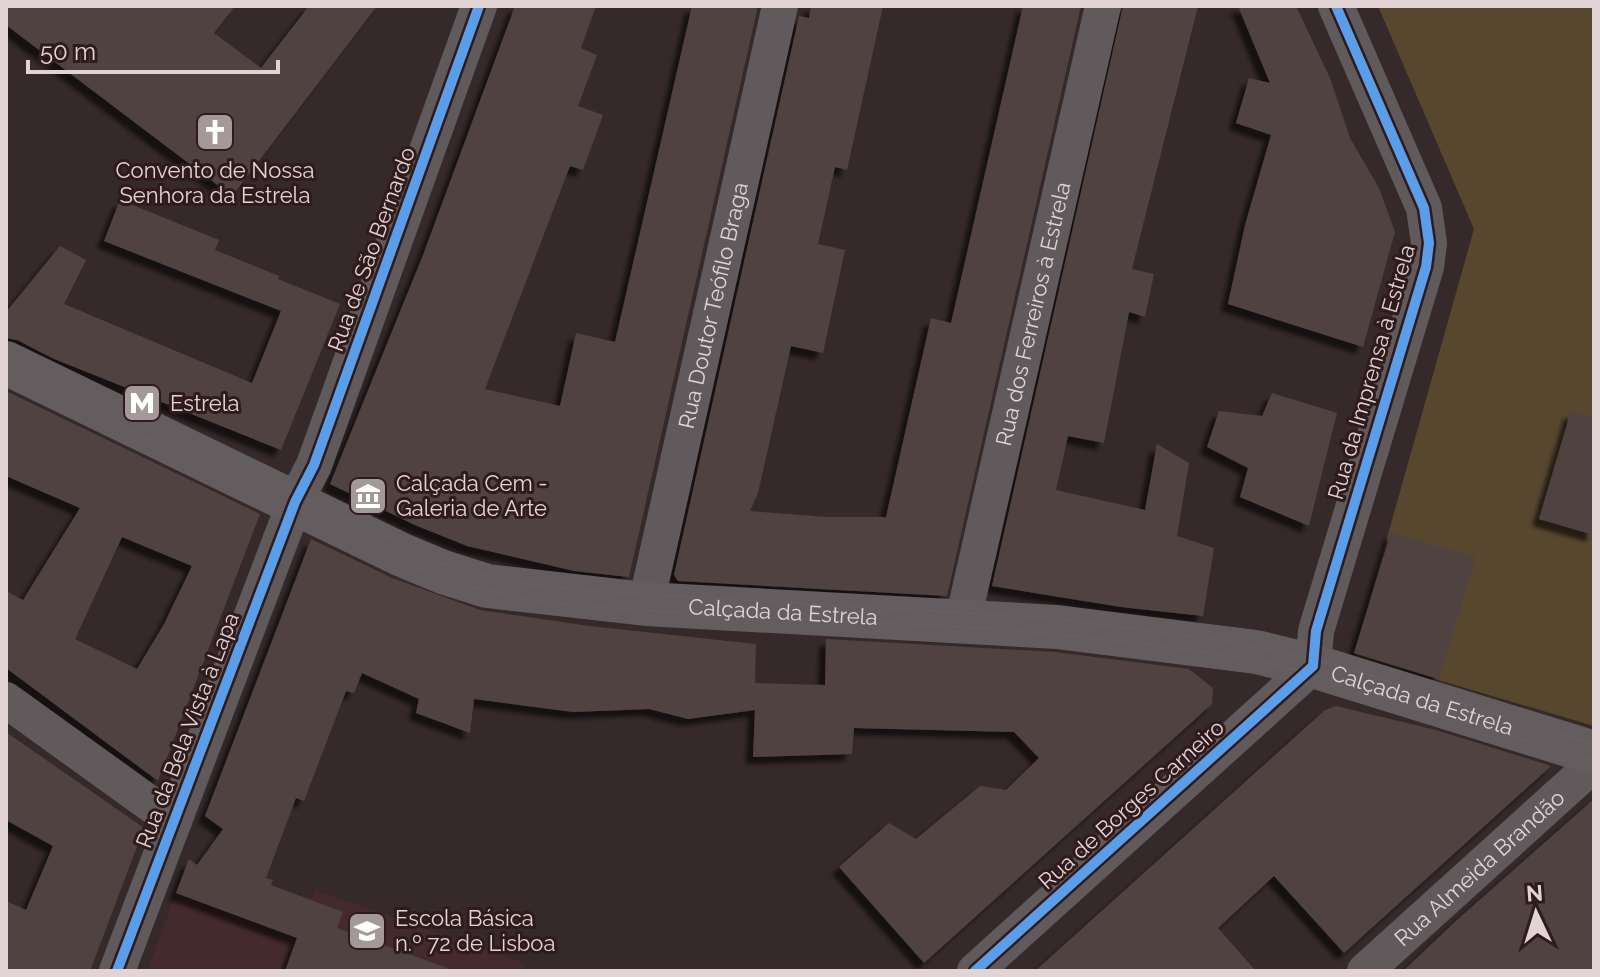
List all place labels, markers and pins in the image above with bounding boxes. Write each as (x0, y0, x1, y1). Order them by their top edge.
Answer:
church icon: Convento de Nossa Senhora da Estrela (194, 111, 236, 153)
place label: Convento de Nossa Senhora da Estrela (116, 157, 314, 208)
metro station icon: Estrela (121, 382, 163, 424)
place label: Estrela (170, 390, 240, 416)
place label: Calçada Cem - Galeria de Arte (396, 470, 548, 521)
museum icon: Calçada Cem - Galeria de Arte (347, 475, 389, 517)
place label: Escola Básica n.º 72 de Lisboa (395, 905, 555, 956)
school or university icon: Escola Básica n.º 72 de Lisboa (346, 910, 388, 952)

